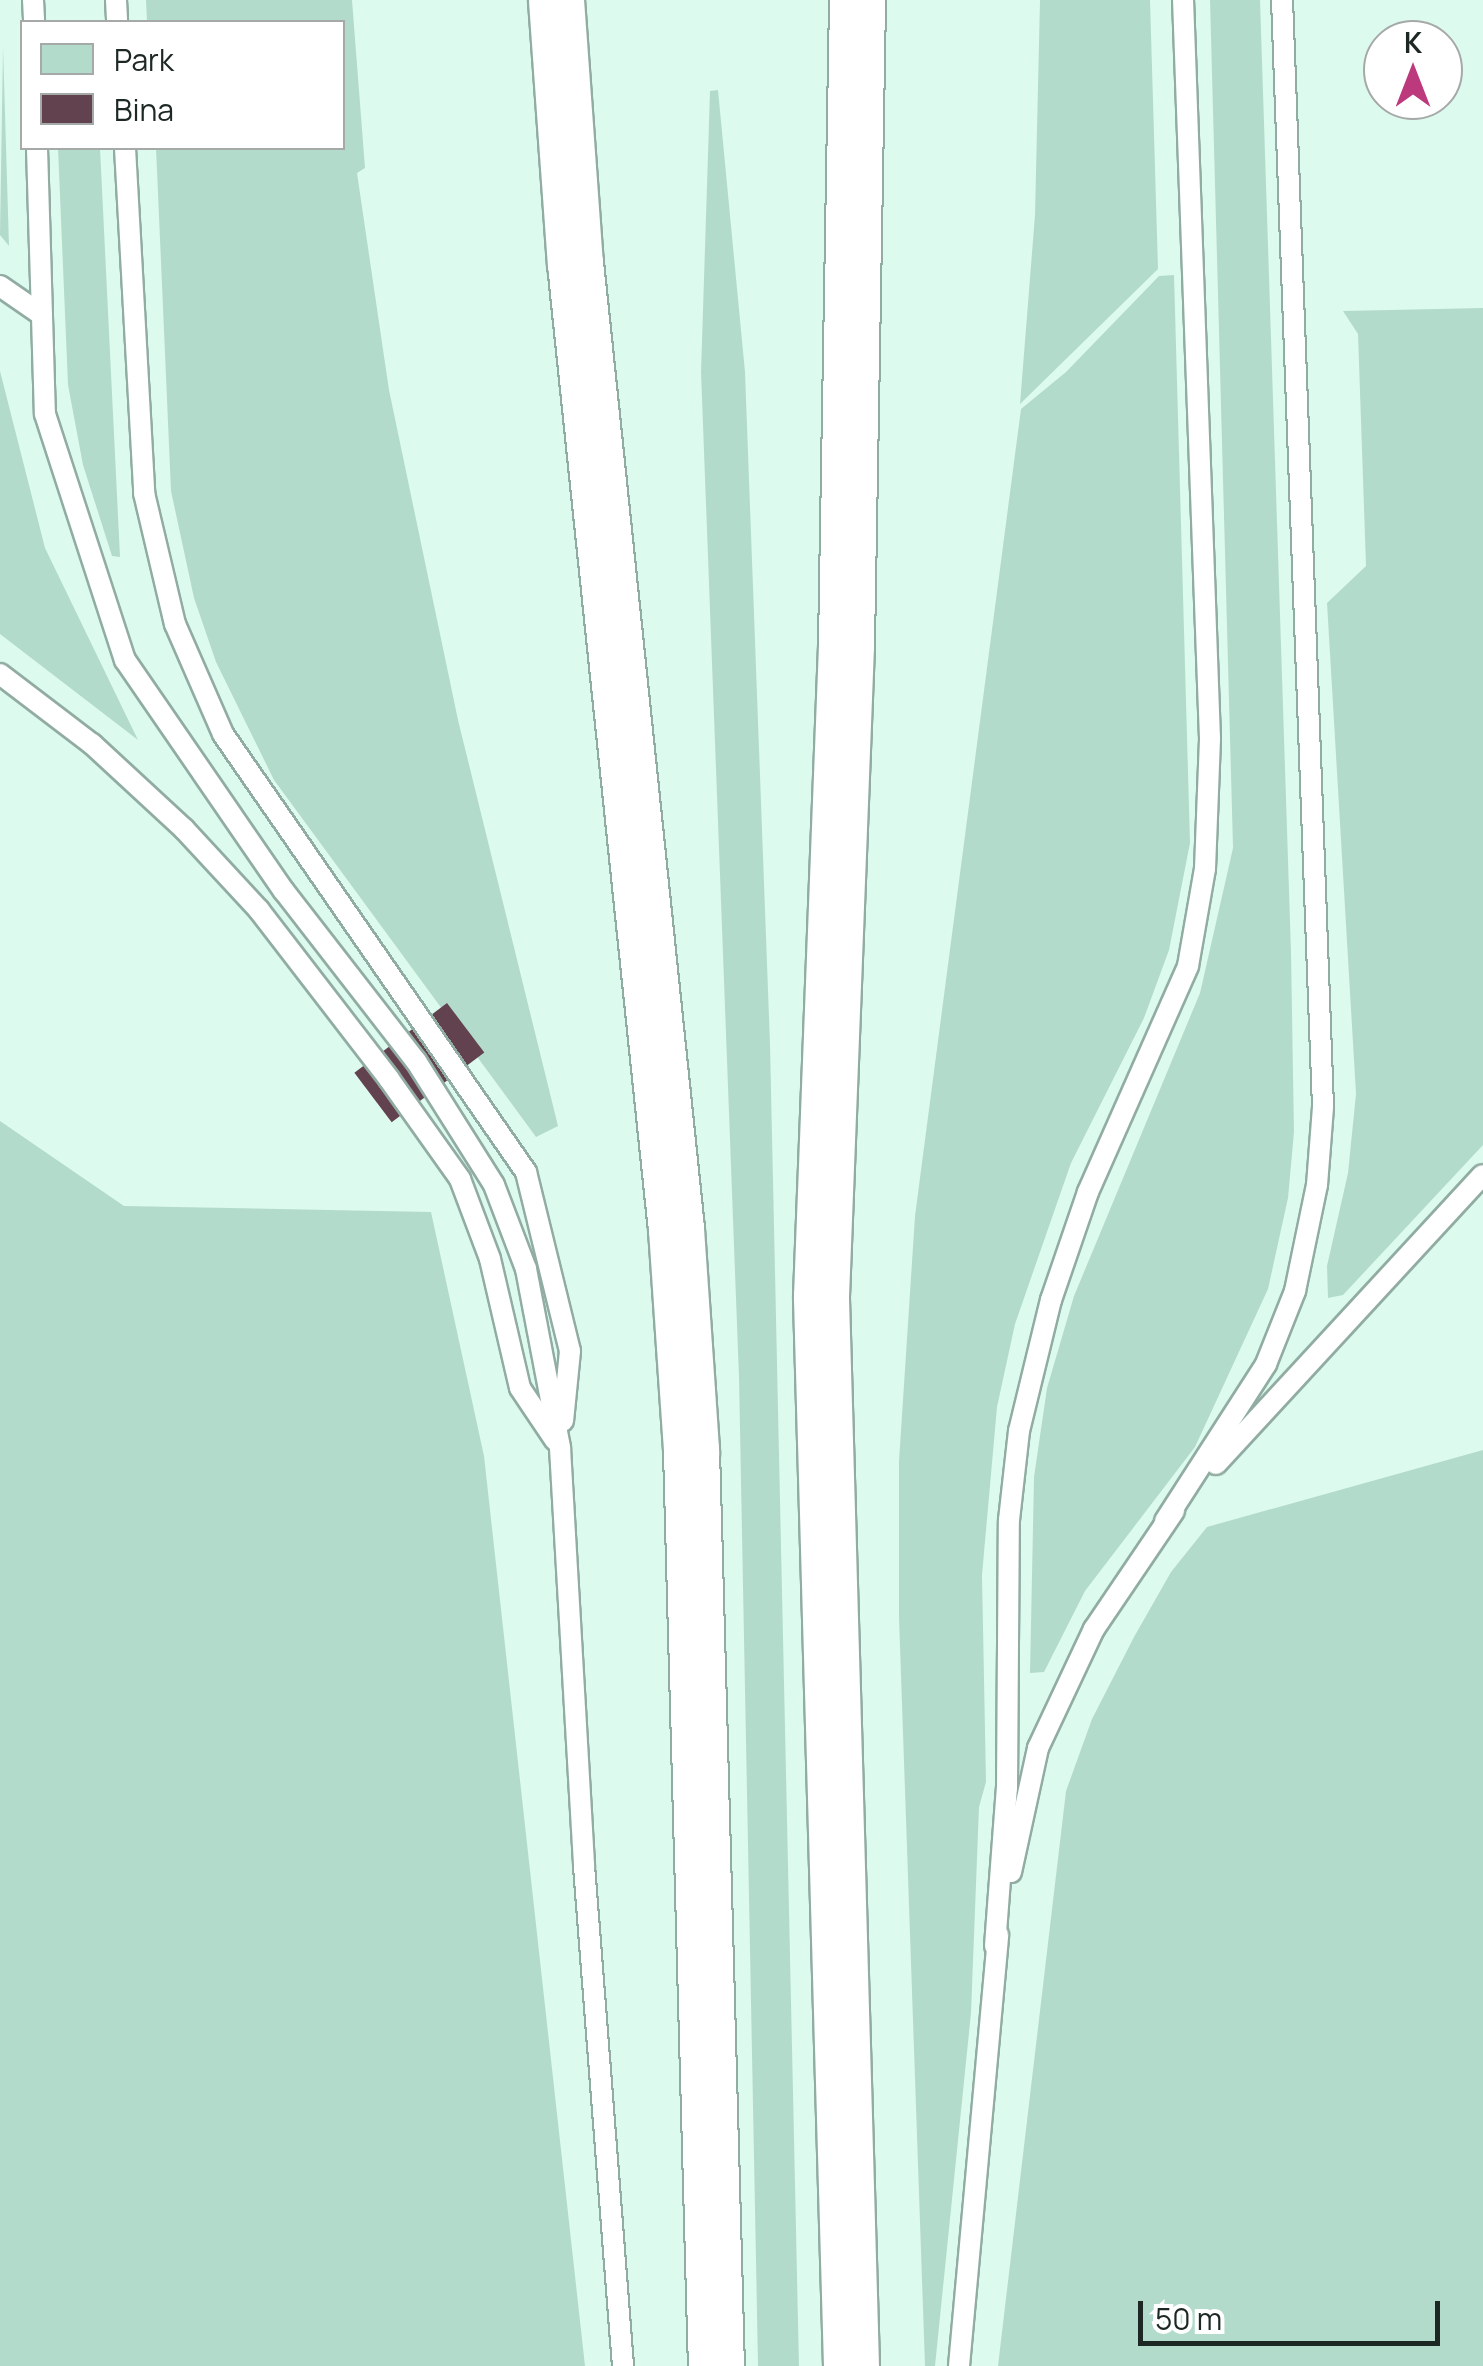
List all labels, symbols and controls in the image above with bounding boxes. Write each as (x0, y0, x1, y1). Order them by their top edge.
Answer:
legend (20, 20, 345, 150)
north arrow (1363, 20, 1463, 120)
text: K (1404, 23, 1422, 61)
text: Park (114, 39, 174, 80)
text: Bina (114, 89, 174, 130)
scale bar (1143, 2281, 1446, 2343)
text: 50 m (1155, 2298, 1222, 2339)

